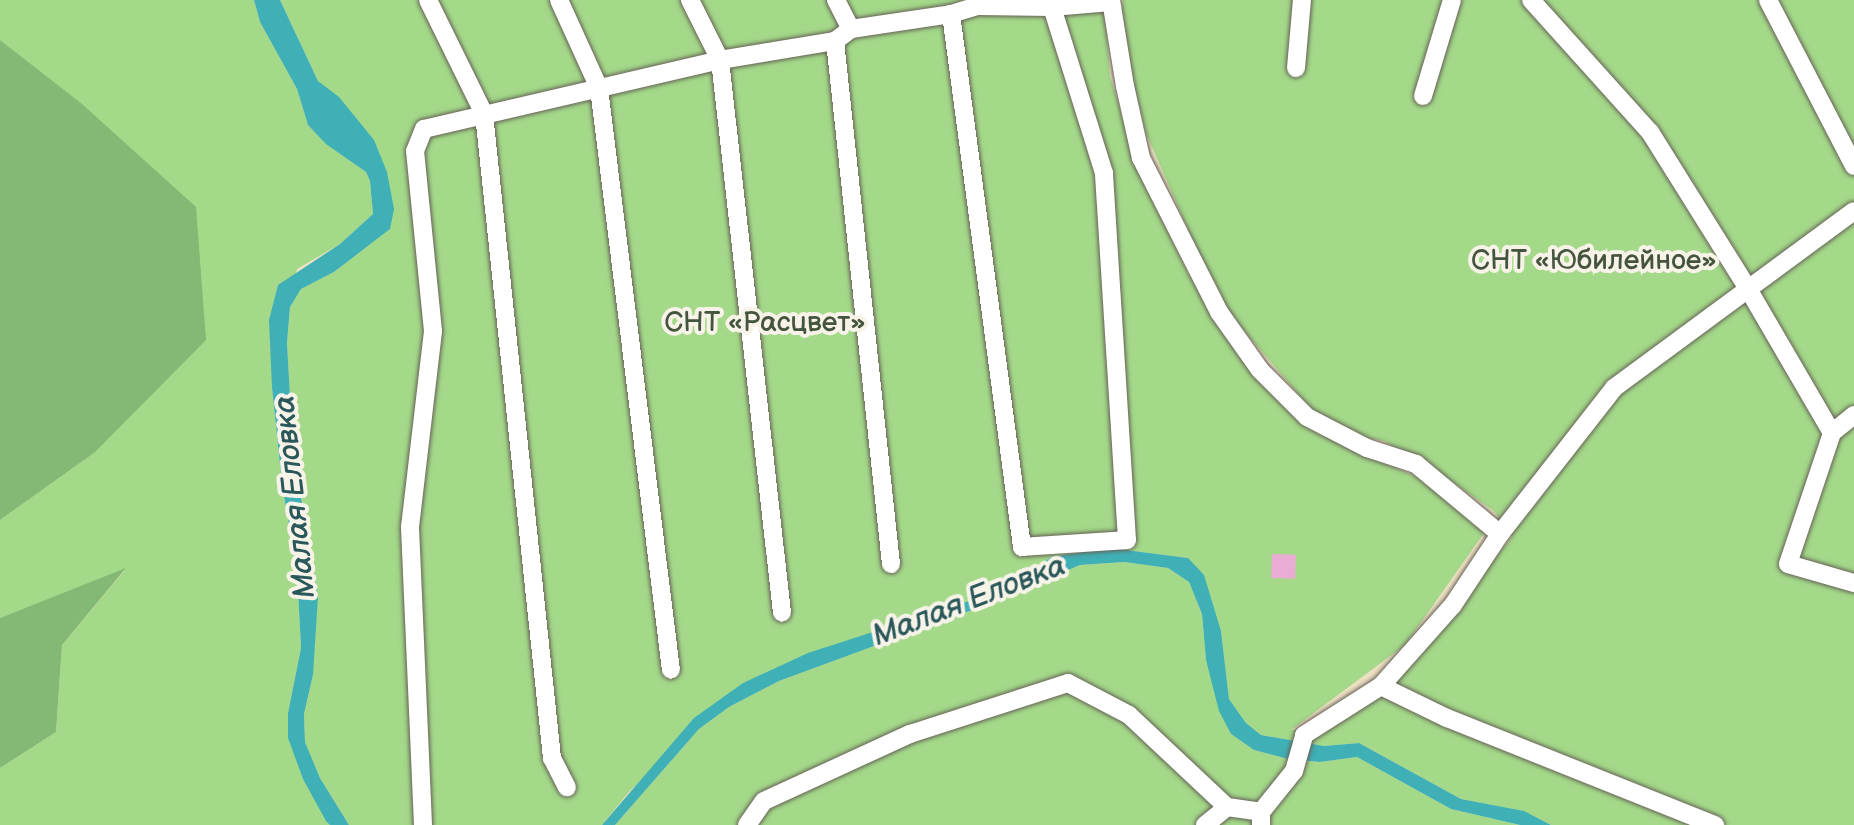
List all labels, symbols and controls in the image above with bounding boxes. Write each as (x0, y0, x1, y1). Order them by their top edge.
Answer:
park label: СНТ «Юбилейное» (1471, 244, 1717, 278)
park label: СНТ «Расцвет» (664, 306, 866, 340)
water label: Малая Еловка (266, 394, 324, 600)
water label: Малая Еловка (867, 548, 1071, 654)

